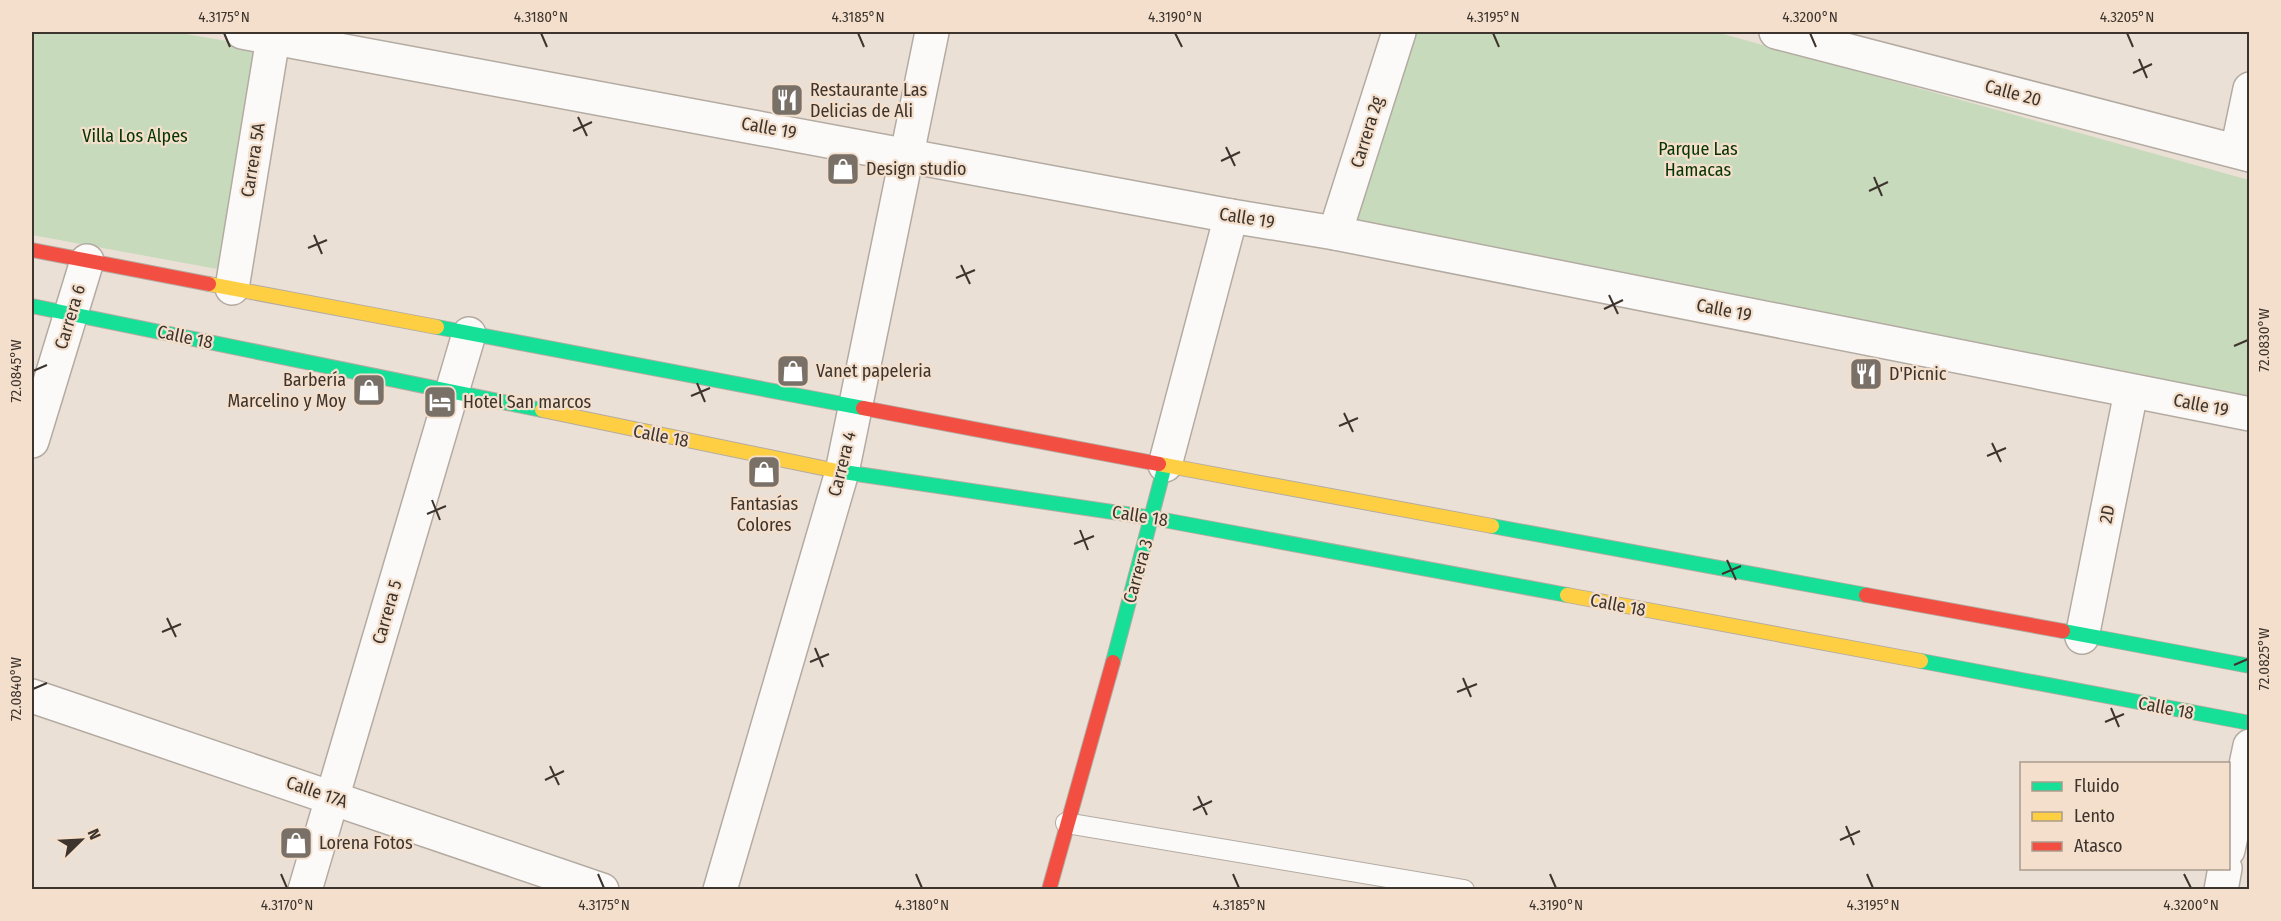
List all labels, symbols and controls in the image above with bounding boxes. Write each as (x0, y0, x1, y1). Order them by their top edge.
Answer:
text: 4.3175°N (198, 8, 250, 26)
text: 4.3180°N (514, 8, 568, 26)
text: 4.3185°N (831, 8, 885, 26)
text: 4.3190°N (1148, 8, 1202, 26)
text: 4.3195°N (1467, 8, 1520, 26)
text: 4.3200°N (1782, 8, 1838, 26)
text: 4.3205°N (2100, 8, 2154, 26)
street label: Calle 20 (1982, 75, 2044, 111)
place label: Restaurante Las Delicias de Ali (810, 79, 927, 122)
restaurant icon: Restaurante Las Delicias de Ali (769, 82, 805, 118)
street label: Carrera 2g (1346, 93, 1388, 170)
street label: Calle 19 (740, 112, 798, 144)
street label: Carrera 5A (236, 121, 270, 199)
park label: Villa Los Alpes (82, 125, 188, 147)
park label: Parque Las Hamacas (1658, 138, 1738, 181)
shop icon: Design studio (825, 151, 861, 187)
place label: Design studio (866, 158, 966, 180)
street label: Calle 19 (1218, 203, 1276, 233)
street label: Carrera 6 (50, 282, 90, 352)
street label: Calle 19 (1694, 294, 1754, 326)
text: 72.0830°W (2255, 308, 2273, 372)
street label: Calle 18 (155, 320, 215, 354)
text: 72.0845°W (7, 340, 25, 402)
shop icon: Vanet papeleria (775, 353, 811, 389)
restaurant icon: D'Picnic (1848, 356, 1884, 392)
place label: Vanet papeleria (816, 360, 932, 382)
place label: D'Picnic (1889, 363, 1947, 385)
place label: Barbería Marcelino y Moy (227, 369, 346, 412)
shop icon: Barbería Marcelino y Moy (351, 372, 387, 408)
hotel icon: Hotel San marcos (422, 384, 458, 420)
street label: Calle 19 (2171, 389, 2231, 421)
place label: Hotel San marcos (463, 391, 592, 413)
street label: Calle 18 (631, 420, 691, 452)
street label: Carrera 4 (823, 429, 861, 499)
shop icon: Fantasías Colores (746, 454, 782, 490)
place label: Fantasías Colores (730, 493, 798, 536)
street label: Calle 18 (1111, 501, 1169, 531)
street label: 2D (2094, 503, 2120, 525)
street label: Carrera 3 (1118, 536, 1158, 606)
street label: Carrera 5 (367, 577, 407, 647)
street label: Calle 18 (1588, 589, 1648, 621)
text: 72.0825°W (2255, 628, 2273, 690)
text: 72.0840°W (7, 657, 25, 721)
street label: Calle 18 (2136, 692, 2196, 724)
legend (2020, 762, 2230, 870)
street label: Calle 17A (283, 771, 351, 813)
text: Fluido (2074, 775, 2120, 797)
text: Lento (2074, 805, 2115, 827)
north arrow (51, 810, 111, 870)
shop icon: Lorena Fotos (278, 825, 314, 861)
text: N (84, 826, 105, 842)
place label: Lorena Fotos (319, 832, 413, 854)
text: Atasco (2074, 835, 2122, 857)
text: 4.3170°N (261, 896, 313, 914)
text: 4.3175°N (578, 896, 630, 914)
text: 4.3180°N (895, 896, 949, 914)
text: 4.3185°N (1212, 896, 1266, 914)
text: 4.3190°N (1529, 896, 1583, 914)
text: 4.3195°N (1847, 896, 1900, 914)
text: 4.3200°N (2163, 896, 2219, 914)

